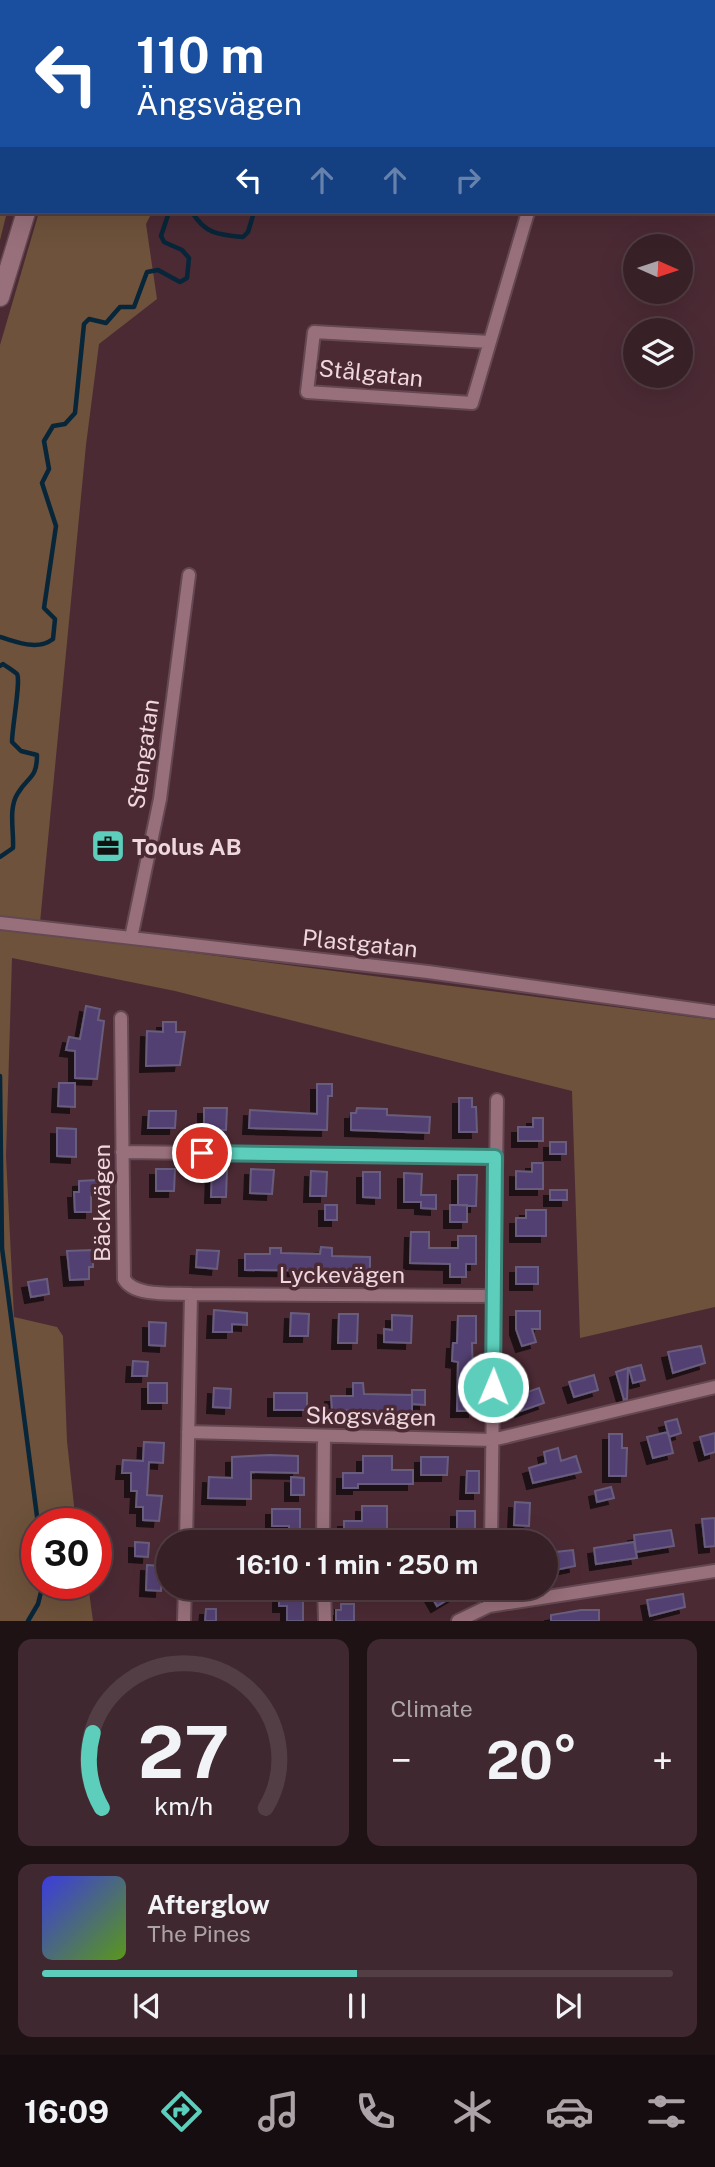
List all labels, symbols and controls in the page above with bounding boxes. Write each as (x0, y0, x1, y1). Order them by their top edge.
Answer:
text: 110 m (136, 26, 264, 84)
icon: left (21, 28, 112, 119)
text: Ängsvägen (136, 85, 302, 122)
icon: left (230, 161, 268, 199)
icon: ahead (303, 161, 341, 199)
icon: ahead (376, 161, 414, 199)
icon: right (449, 161, 487, 199)
north arrow (623, 234, 693, 304)
map controls (623, 234, 693, 388)
button: layers (623, 318, 693, 388)
street label: Stålgatan (317, 354, 425, 392)
street label: Stengatan (122, 697, 164, 811)
office icon: Toolus AB (89, 827, 127, 865)
place label: Toolus AB (132, 833, 242, 860)
street label: Plastgatan (301, 924, 419, 962)
pin (172, 1123, 232, 1183)
icon: arrive (183, 1134, 221, 1172)
street label: Bäckvägen (88, 1144, 115, 1262)
street label: Lyckevägen (279, 1261, 405, 1288)
position arrow (456, 1350, 530, 1424)
street label: Skogsvägen (306, 1401, 436, 1431)
speed limit sign: 30 (21, 1508, 112, 1599)
text: 16:10 · 1 min · 250 m (236, 1549, 478, 1580)
text: Climate (391, 1695, 473, 1722)
text: 27 (137, 1710, 229, 1795)
text: 20° (486, 1730, 577, 1791)
text: − (391, 1738, 412, 1783)
text: + (652, 1738, 673, 1783)
text: km/h (154, 1791, 213, 1821)
text: Afterglow (147, 1889, 270, 1920)
text: The Pines (147, 1920, 251, 1947)
icon: previous (128, 1987, 166, 2025)
icon: pause (338, 1987, 376, 2025)
icon: next (549, 1987, 587, 2025)
icon: directions (157, 2087, 206, 2136)
icon: music (254, 2087, 303, 2136)
icon: phone (351, 2087, 400, 2136)
icon: climate (448, 2087, 497, 2136)
icon: car (545, 2087, 594, 2136)
icon: filters (642, 2087, 691, 2136)
text: 16:09 (24, 2093, 109, 2130)

